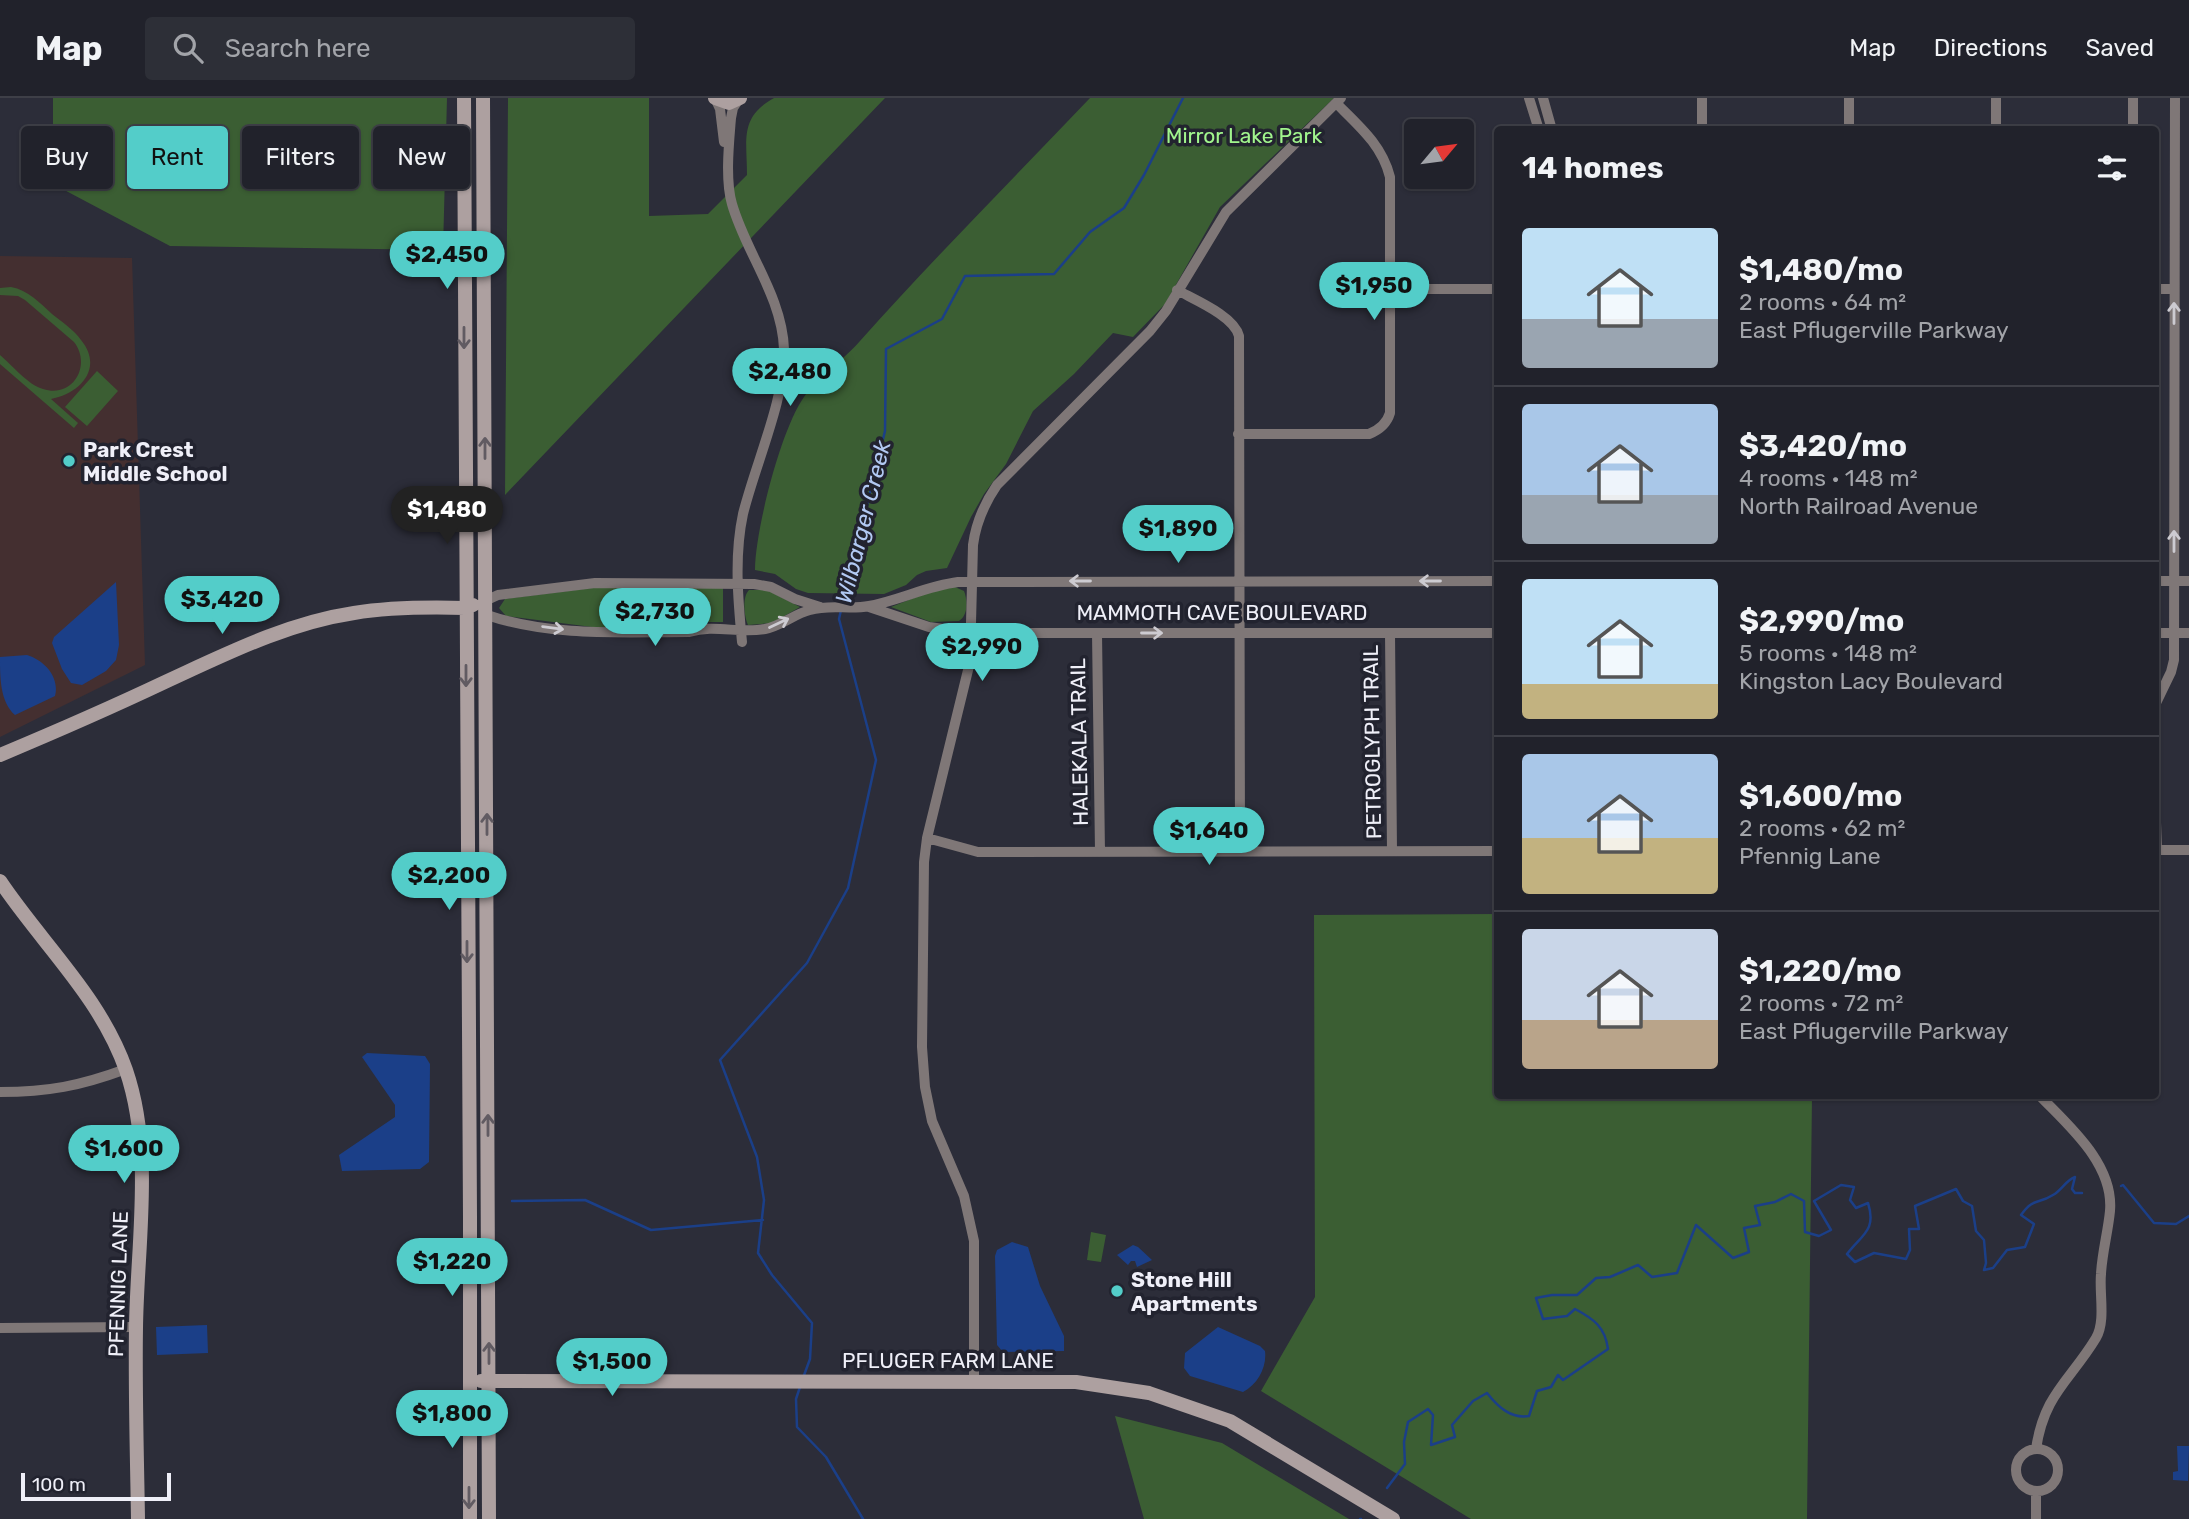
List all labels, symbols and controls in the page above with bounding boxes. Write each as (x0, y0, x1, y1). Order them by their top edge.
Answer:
search box (145, 17, 635, 80)
text: Map (35, 29, 103, 68)
icon: search (169, 29, 207, 67)
text: Search here (225, 33, 370, 64)
text: Map (1849, 34, 1896, 62)
text: Directions (1934, 34, 2047, 62)
text: Saved (2085, 34, 2154, 62)
north arrow (1404, 119, 1474, 189)
map controls (1404, 119, 1474, 189)
park label: Mirror Lake Park (1166, 123, 1322, 148)
chip: Buy (21, 126, 113, 189)
chip: Rent (127, 126, 228, 189)
chip: Filters (242, 126, 359, 189)
chip: New (373, 126, 470, 189)
icon: filters (2093, 149, 2131, 187)
text: 14 homes (1522, 150, 1664, 186)
pin: $2,450 (390, 232, 504, 291)
text: $2,450 (406, 240, 488, 268)
text: $1,480/mo (1739, 252, 1903, 288)
icon: home (1578, 256, 1662, 340)
pin: $1,950 (1317, 262, 1431, 322)
text: $1,950 (1335, 271, 1413, 299)
text: 2 rooms · 64 m² (1739, 288, 1906, 316)
one-way arrow (2167, 302, 2181, 325)
text: East Pflugerville Parkway (1739, 316, 2009, 344)
one-way arrow (457, 326, 471, 349)
pin: $2,480 (733, 348, 847, 408)
text: $2,480 (748, 357, 832, 385)
text: $3,420/mo (1739, 428, 1907, 464)
icon: home (1578, 432, 1662, 516)
water label: Wilbarger Creek (829, 436, 897, 606)
place label: Park Crest Middle School (83, 437, 227, 486)
one-way arrow (478, 437, 492, 460)
marker: Park Crest Middle School (61, 453, 77, 469)
text: 4 rooms · 148 m² (1739, 464, 1918, 492)
pin: $1,480 (390, 486, 504, 546)
text: North Railroad Avenue (1739, 492, 1978, 520)
text: $1,480 (407, 495, 487, 523)
pin: $1,890 (1121, 505, 1235, 565)
text: $1,890 (1138, 514, 1218, 542)
one-way arrow (2167, 530, 2181, 553)
one-way arrow (1069, 574, 1092, 588)
one-way arrow (1419, 574, 1442, 588)
pin: $3,420 (165, 576, 279, 636)
text: $3,420 (180, 585, 264, 613)
pin: $2,730 (598, 588, 712, 648)
text: $2,730 (615, 597, 695, 625)
street label: MAMMOTH CAVE BOULEVARD (1076, 600, 1368, 625)
text: $2,990/mo (1739, 603, 1904, 639)
icon: home (1578, 607, 1662, 691)
one-way arrow (768, 616, 789, 629)
one-way arrow (542, 622, 564, 635)
pin: $2,990 (925, 624, 1039, 683)
one-way arrow (1140, 626, 1163, 640)
text: $2,990 (942, 632, 1022, 660)
text: 5 rooms · 148 m² (1739, 639, 1917, 667)
street label: PETROGLYPH TRAIL (1358, 644, 1386, 839)
street label: HALEKALA TRAIL (1065, 658, 1093, 826)
one-way arrow (459, 664, 473, 687)
text: Kingston Lacy Boulevard (1739, 667, 2003, 695)
text: $1,600/mo (1739, 778, 1902, 814)
icon: home (1578, 782, 1662, 866)
pin: $1,640 (1152, 808, 1266, 867)
one-way arrow (480, 813, 494, 836)
text: 2 rooms · 62 m² (1739, 814, 1905, 842)
text: $1,640 (1169, 816, 1249, 844)
text: Pfennig Lane (1739, 842, 1881, 870)
pin: $2,200 (392, 852, 506, 912)
text: $2,200 (408, 861, 490, 889)
one-way arrow (460, 941, 474, 964)
text: $1,220/mo (1739, 953, 1902, 989)
icon: home (1578, 957, 1662, 1041)
text: 2 rooms · 72 m² (1739, 989, 1903, 1017)
text: East Pflugerville Parkway (1739, 1017, 2009, 1045)
one-way arrow (481, 1114, 495, 1137)
pin: $1,600 (67, 1126, 181, 1185)
text: $1,600 (84, 1134, 164, 1162)
street label: PFENNIG LANE (103, 1211, 133, 1357)
pin: $1,220 (395, 1238, 509, 1298)
text: $1,220 (413, 1247, 491, 1275)
place label: Stone Hill Apartments (1131, 1267, 1258, 1316)
marker: Stone Hill Apartments (1109, 1283, 1125, 1299)
pin: $1,500 (555, 1338, 669, 1398)
one-way arrow (482, 1342, 496, 1365)
text: $1,500 (572, 1347, 652, 1375)
street label: PFLUGER FARM LANE (842, 1348, 1054, 1373)
pin: $1,800 (395, 1390, 509, 1450)
text: $1,800 (412, 1399, 492, 1427)
scale bar (21, 1470, 172, 1502)
text: 100 m (32, 1473, 86, 1496)
one-way arrow (462, 1486, 476, 1509)

